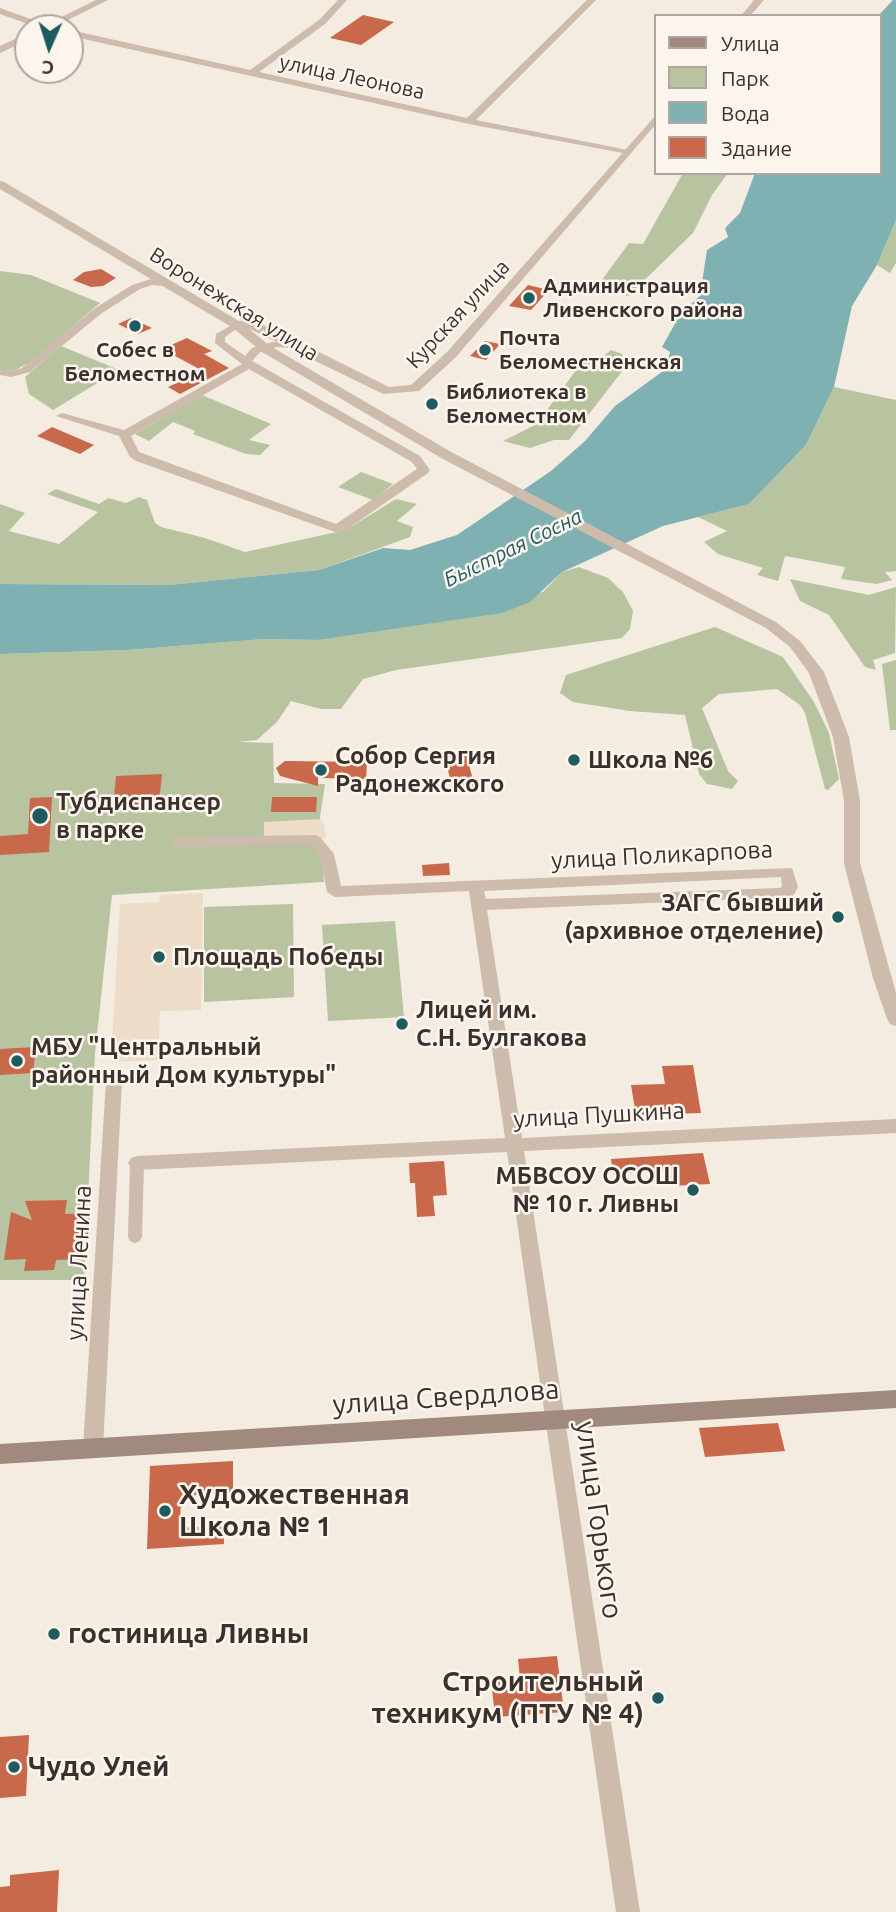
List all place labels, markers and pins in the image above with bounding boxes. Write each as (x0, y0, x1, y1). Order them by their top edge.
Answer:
place label: Администрация Ливенского района (543, 273, 743, 323)
marker: Администрация Ливенского района (521, 290, 537, 306)
marker: Собес в Беломестном (127, 318, 143, 334)
place label: Почта Беломестненская (499, 325, 682, 375)
place label: Собес в Беломестном (65, 337, 205, 387)
marker: Почта Беломестненская (477, 342, 493, 358)
place label: Библиотека в Беломестном (446, 379, 587, 429)
marker: Библиотека в Беломестном (424, 396, 440, 412)
place label: Собор Сергия Радонежского (335, 742, 504, 798)
place label: Школа №6 (588, 746, 713, 774)
marker: Школа №6 (566, 752, 582, 768)
marker: Собор Сергия Радонежского (313, 762, 329, 778)
place label: Тубдиспансер в парке (56, 788, 221, 844)
marker: Тубдиспансер в парке (30, 806, 50, 826)
place label: ЗАГС бывший (архивное отделение) (564, 889, 824, 945)
marker: ЗАГС бывший (архивное отделение) (830, 909, 846, 925)
place label: Площадь Победы (173, 943, 383, 971)
marker: Площадь Победы (151, 949, 167, 965)
place label: Лицей им. С.Н. Булгакова (416, 996, 587, 1052)
marker: Лицей им. С.Н. Булгакова (394, 1016, 410, 1032)
place label: МБУ "Центральный районный Дом культуры" (31, 1033, 336, 1089)
marker: МБУ "Центральный районный Дом культуры" (9, 1053, 25, 1069)
place label: МБВСОУ ОСОШ № 10 г. Ливны (495, 1162, 679, 1218)
marker: МБВСОУ ОСОШ № 10 г. Ливны (685, 1182, 701, 1198)
place label: Художественная Школа № 1 (179, 1478, 410, 1544)
marker: Художественная Школа № 1 (157, 1503, 173, 1519)
place label: гостиница Ливны (68, 1617, 309, 1651)
marker: гостиница Ливны (46, 1626, 62, 1642)
place label: Строительный техникум (ПТУ № 4) (372, 1665, 644, 1731)
marker: Строительный техникум (ПТУ № 4) (650, 1690, 666, 1706)
place label: Чудо Улей (28, 1750, 169, 1784)
marker: Чудо Улей (6, 1759, 22, 1775)

